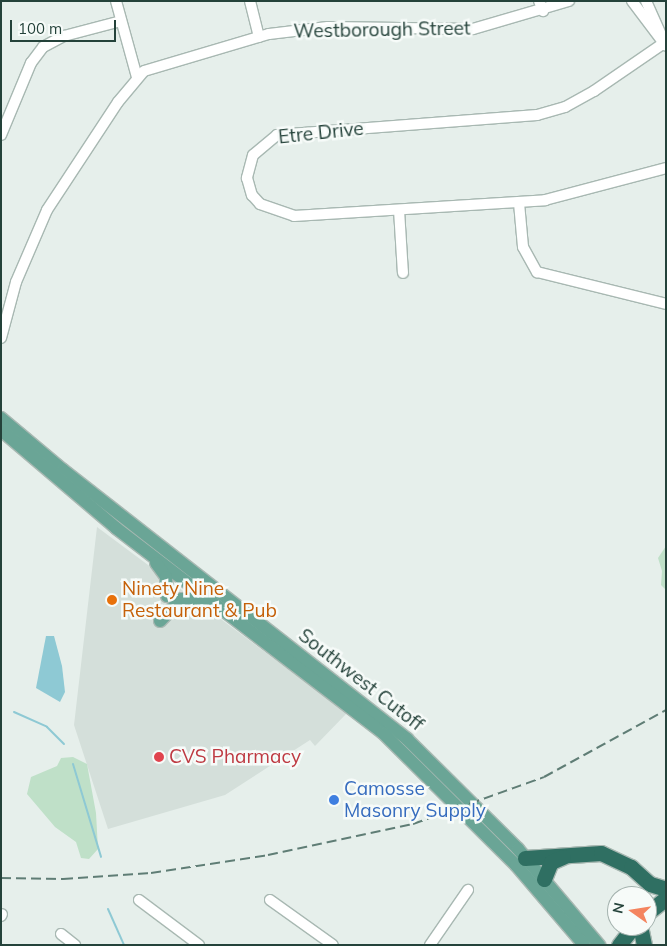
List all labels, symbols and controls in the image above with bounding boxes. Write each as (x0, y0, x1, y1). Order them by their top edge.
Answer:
scale bar (12, 10, 119, 42)
street label: Westborough Street (293, 17, 471, 43)
text: 100 m (18, 19, 62, 38)
street label: Etre Drive (277, 117, 365, 149)
place label: Ninety Nine Restaurant & Pub (122, 578, 277, 622)
marker: Ninety Nine Restaurant & Pub (106, 594, 118, 606)
street label: Southwest Cutoff (294, 624, 428, 736)
place label: CVS Pharmacy (169, 746, 301, 768)
marker: CVS Pharmacy (153, 751, 165, 763)
place label: Camosse Masonry Supply (344, 778, 486, 822)
marker: Camosse Masonry Supply (328, 794, 340, 806)
north arrow (607, 886, 657, 936)
text: N (608, 901, 628, 915)

